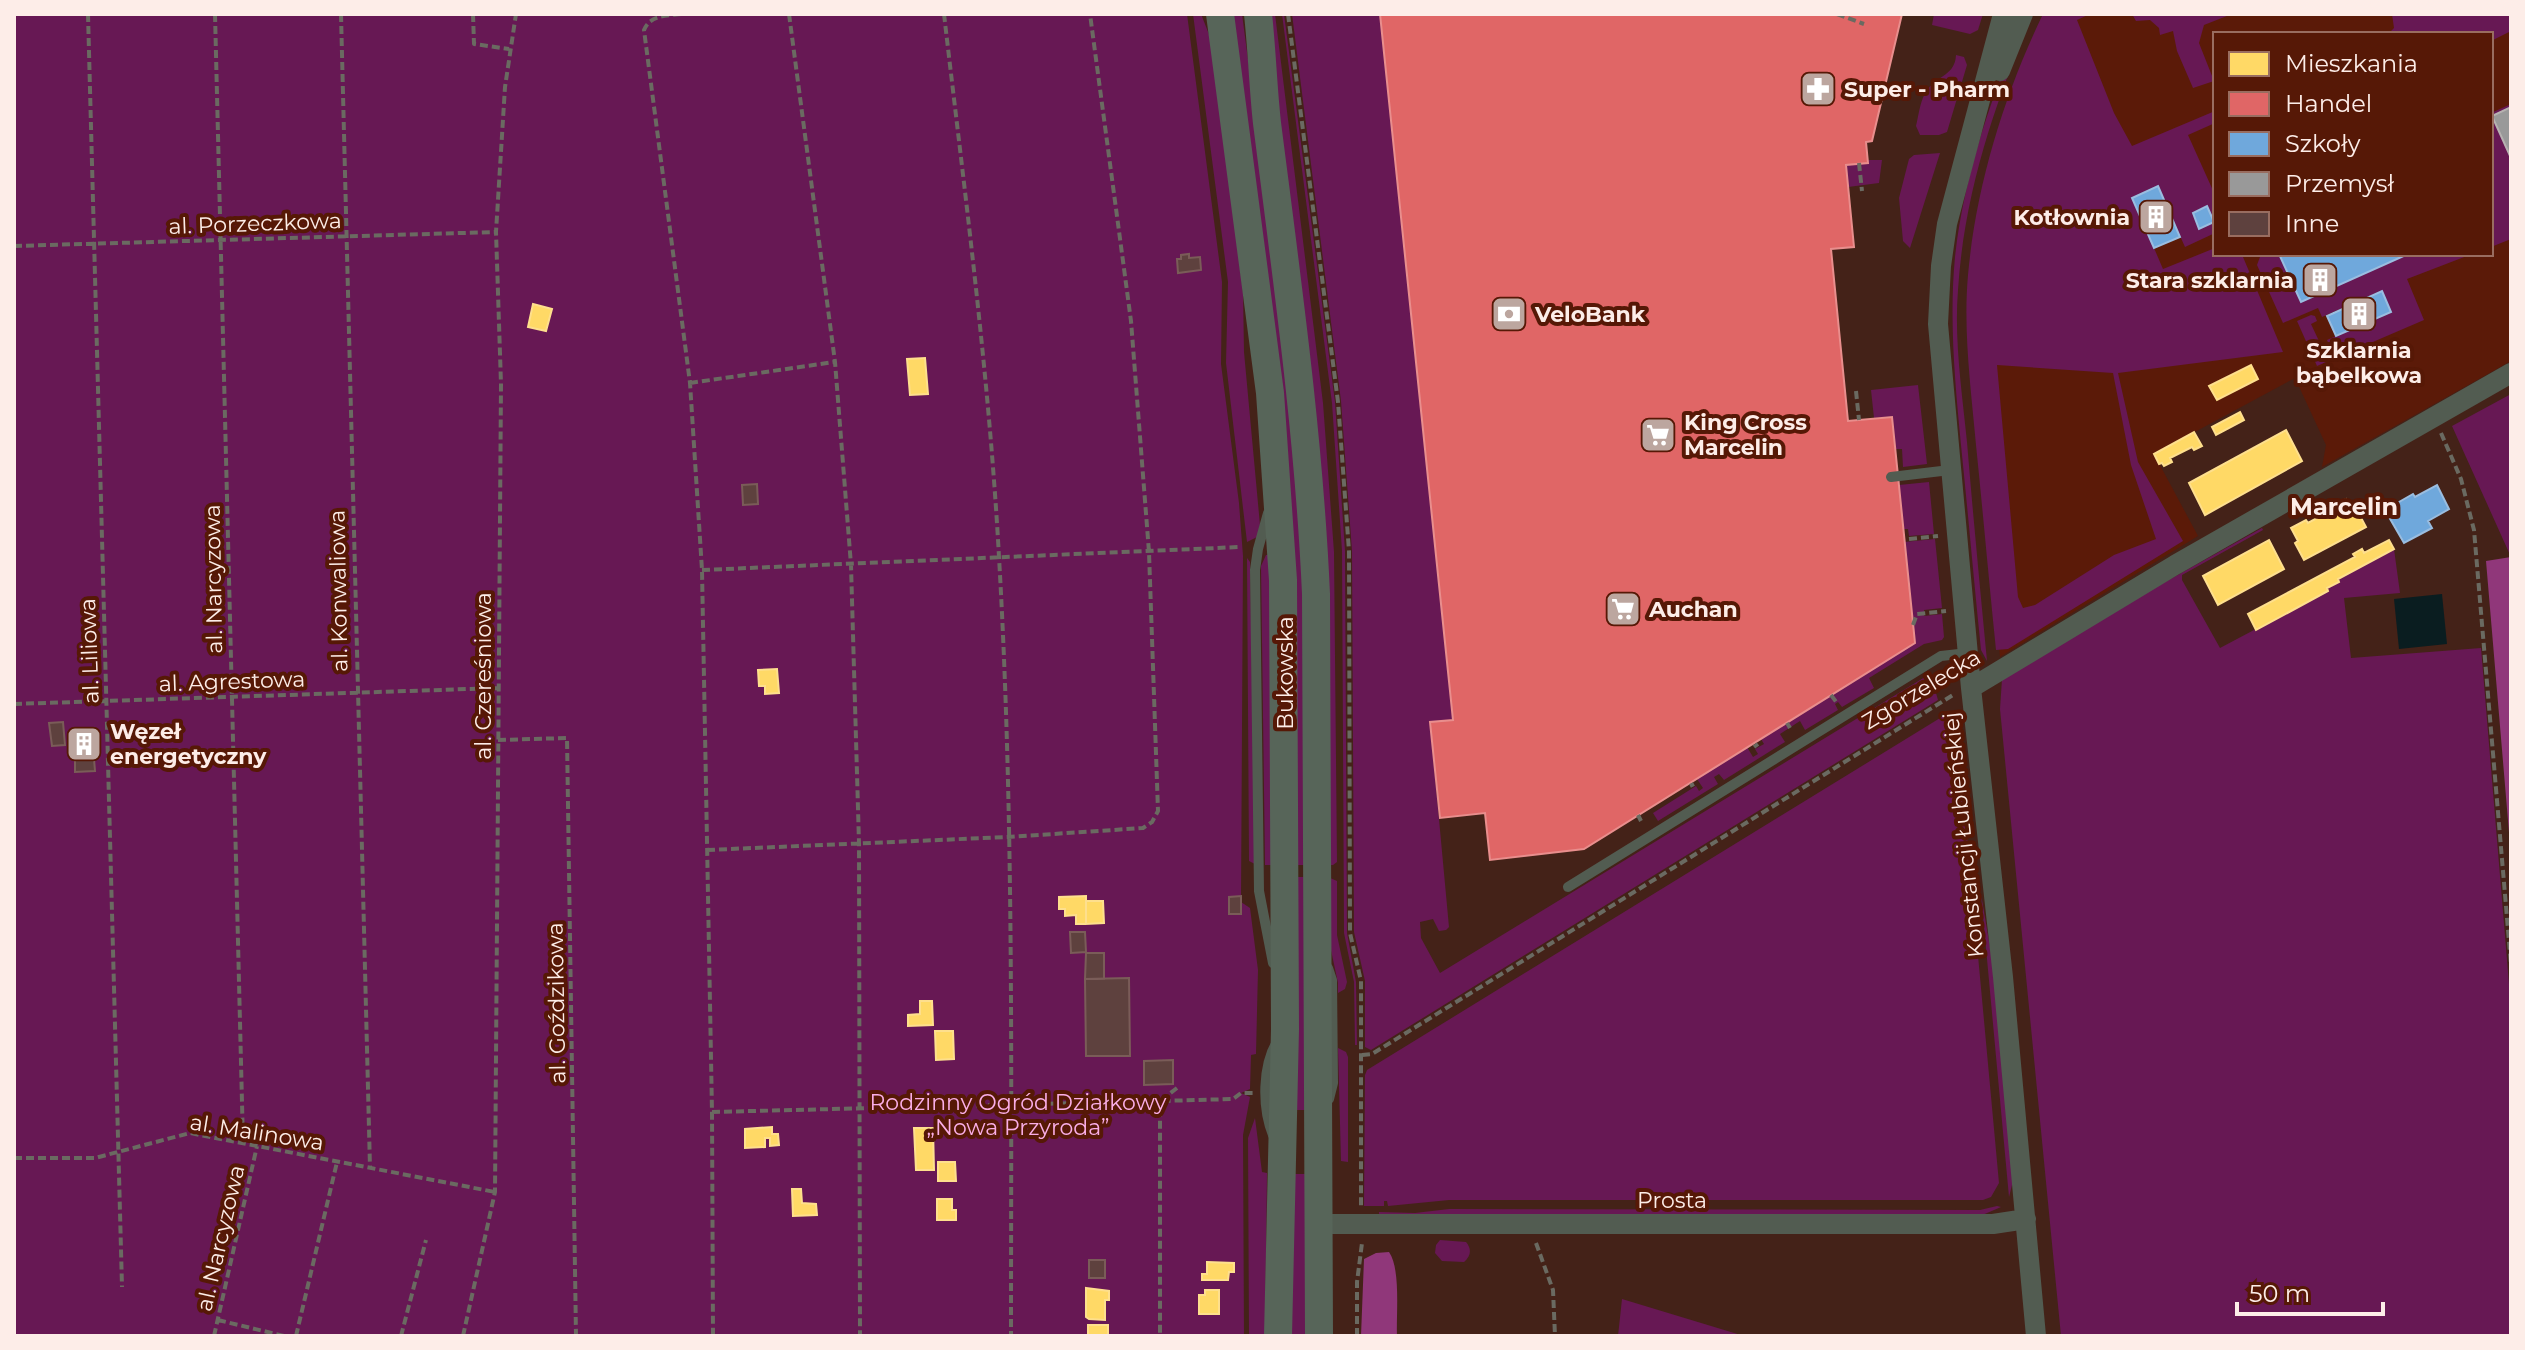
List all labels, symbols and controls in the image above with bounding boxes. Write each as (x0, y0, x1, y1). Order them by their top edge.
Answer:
legend (2213, 32, 2493, 256)
text: Mieszkania (2285, 49, 2418, 78)
pharmacy icon: Super - Pharm (1799, 70, 1837, 108)
place label: Super - Pharm (1844, 76, 2010, 103)
text: Handel (2285, 89, 2372, 118)
text: Szkoły (2285, 129, 2361, 158)
text: Przemysł (2285, 169, 2394, 198)
building icon: Kotłownia (2137, 198, 2175, 236)
place label: Kotłownia (2013, 204, 2130, 231)
street label: al. Porzeczkowa (168, 207, 342, 240)
text: Inne (2285, 209, 2339, 238)
building icon: Stara szklarnia (2301, 261, 2339, 299)
place label: Stara szklarnia (2126, 267, 2294, 294)
bank icon: VeloBank (1490, 295, 1528, 333)
building icon: Szklarnia bąbelkowa (2340, 295, 2378, 333)
place label: VeloBank (1534, 301, 1646, 328)
place label: Szklarnia bąbelkowa (2296, 337, 2422, 389)
place label: King Cross Marcelin (1684, 409, 1807, 461)
supermarket icon: King Cross Marcelin (1639, 416, 1677, 454)
district label: Marcelin (2290, 492, 2398, 521)
street label: al. Narcyzowa (199, 504, 228, 654)
street label: al. Konwaliowa (324, 510, 353, 672)
supermarket icon: Auchan (1604, 590, 1642, 628)
street label: al. Czereśniowa (470, 592, 497, 760)
place label: Auchan (1648, 596, 1738, 623)
street label: al. Liliowa (74, 598, 105, 704)
street label: Bukowska (1272, 616, 1299, 730)
street label: Zgorzelecka (1857, 644, 1985, 735)
street label: al. Agrestowa (158, 665, 306, 698)
street label: Konstancji Łubieńskiej (1937, 711, 1990, 959)
place label: Węzeł energetyczny (110, 718, 267, 770)
building icon: Węzeł energetyczny (65, 725, 103, 763)
street label: al. Goździkowa (542, 922, 571, 1084)
park label: Rodzinny Ogród Działkowy „Nowa Przyroda” (869, 1089, 1167, 1141)
street label: al. Malinowa (188, 1109, 326, 1156)
street label: al. Narcyzowa (191, 1162, 250, 1314)
street label: Prosta (1637, 1187, 1707, 1214)
scale bar (2237, 1266, 2383, 1316)
text: 50 m (2249, 1279, 2310, 1308)

